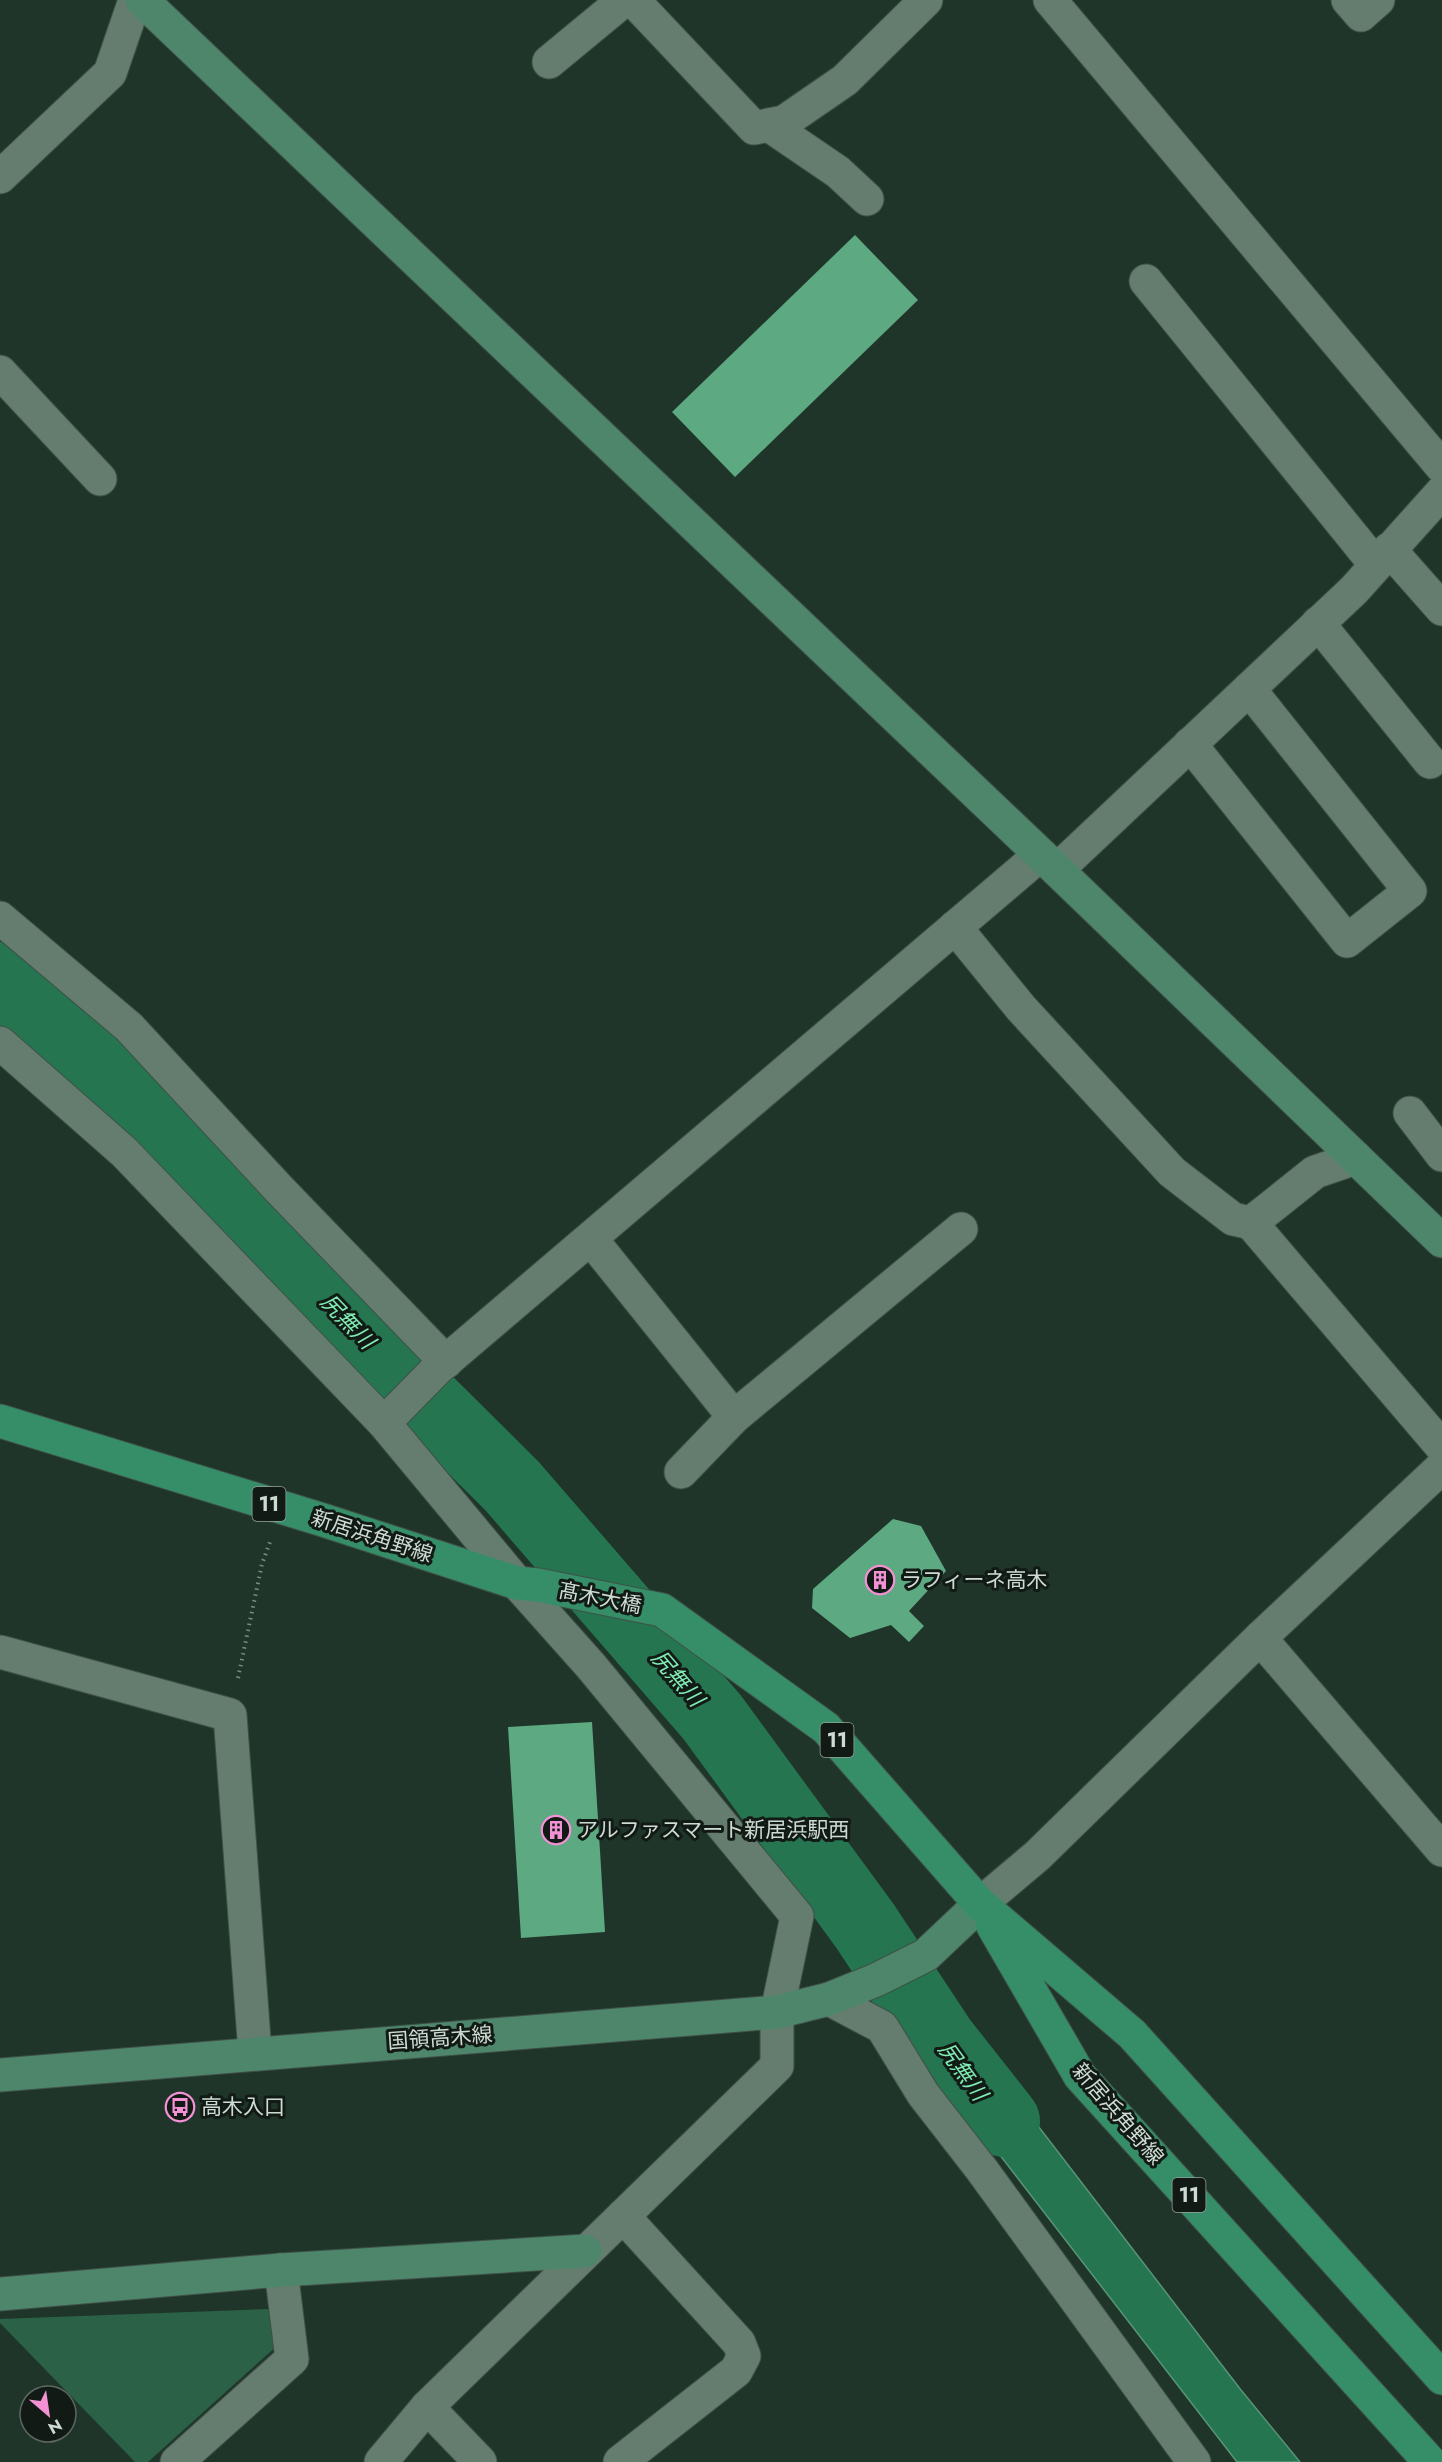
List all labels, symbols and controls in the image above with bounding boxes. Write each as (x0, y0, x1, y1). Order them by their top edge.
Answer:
water label: 尻無川 (314, 1286, 384, 1357)
road number: 11 (252, 1487, 286, 1521)
street label: 新居浜角野線 (307, 1502, 437, 1570)
building icon: ラフィーネ高木 (864, 1564, 896, 1596)
place label: ラフィーネ高木 (901, 1565, 1048, 1595)
street label: 髙木大橋 (556, 1575, 644, 1621)
water label: 尻無川 (644, 1643, 713, 1715)
road number: 11 (820, 1723, 854, 1757)
building icon: アルファスマート新居浜駅西 (540, 1814, 572, 1846)
place label: アルファスマート新居浜駅西 (577, 1815, 849, 1845)
street label: 国領高木線 (387, 2019, 493, 2057)
water label: 尻無川 (931, 2035, 997, 2109)
street label: 新居浜角野線 (1065, 2057, 1171, 2171)
bus stop icon: 高木入口 (164, 2091, 196, 2123)
place label: 高木入口 (201, 2092, 285, 2122)
road number: 11 (1172, 2178, 1206, 2212)
north arrow (18, 2384, 78, 2444)
text: N (44, 2414, 66, 2440)

